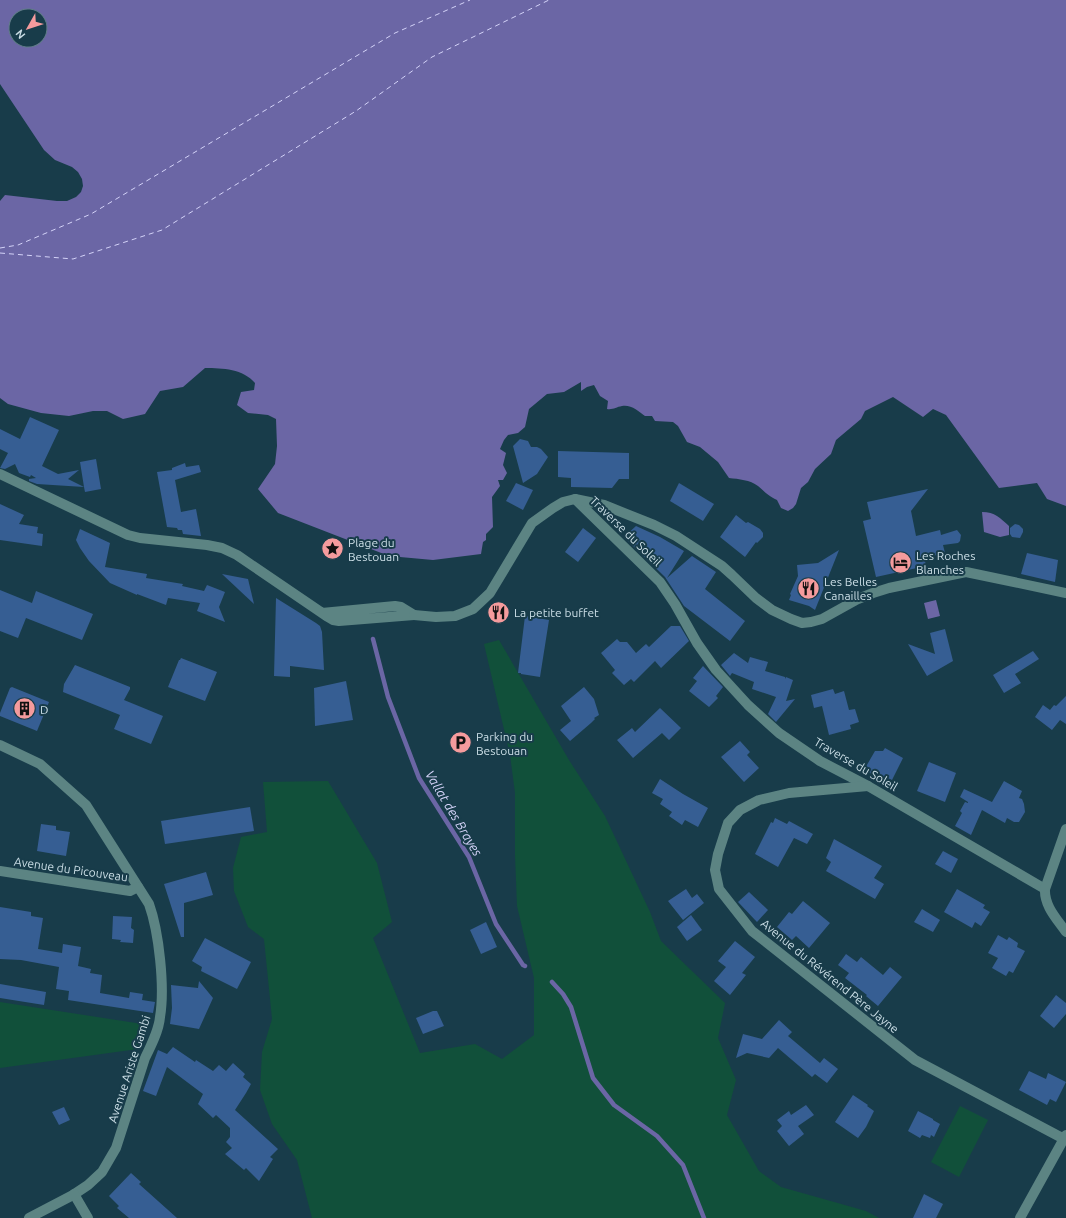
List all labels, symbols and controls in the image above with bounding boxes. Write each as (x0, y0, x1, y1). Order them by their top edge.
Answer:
north arrow (8, 8, 48, 48)
text: N (13, 27, 27, 41)
street label: Traverse du Soleil (588, 494, 664, 568)
place icon: Plage du Bestouan (320, 536, 346, 562)
place label: Plage du Bestouan (348, 536, 399, 563)
hotel icon: Les Roches Blanches (888, 549, 914, 575)
place label: Les Roches Blanches (916, 549, 975, 576)
restaurant icon: Les Belles Canailles (795, 575, 821, 601)
place label: Les Belles Canailles (824, 575, 877, 602)
restaurant icon: La petite buffet (485, 599, 511, 625)
place label: La petite buffet (514, 606, 599, 619)
building icon: D (11, 696, 37, 722)
place label: D (40, 703, 48, 716)
parking icon: Parking du Bestouan (447, 730, 473, 756)
place label: Parking du Bestouan (476, 730, 533, 757)
street label: Traverse du Soleil (812, 735, 900, 793)
water label: Vallat des Brayes (423, 768, 485, 859)
street label: Avenue du Picouveau (13, 855, 129, 883)
street label: Avenue du Révérend Père Jayne (759, 917, 901, 1035)
street label: Avenue Ariste Gambi (105, 1014, 153, 1124)

